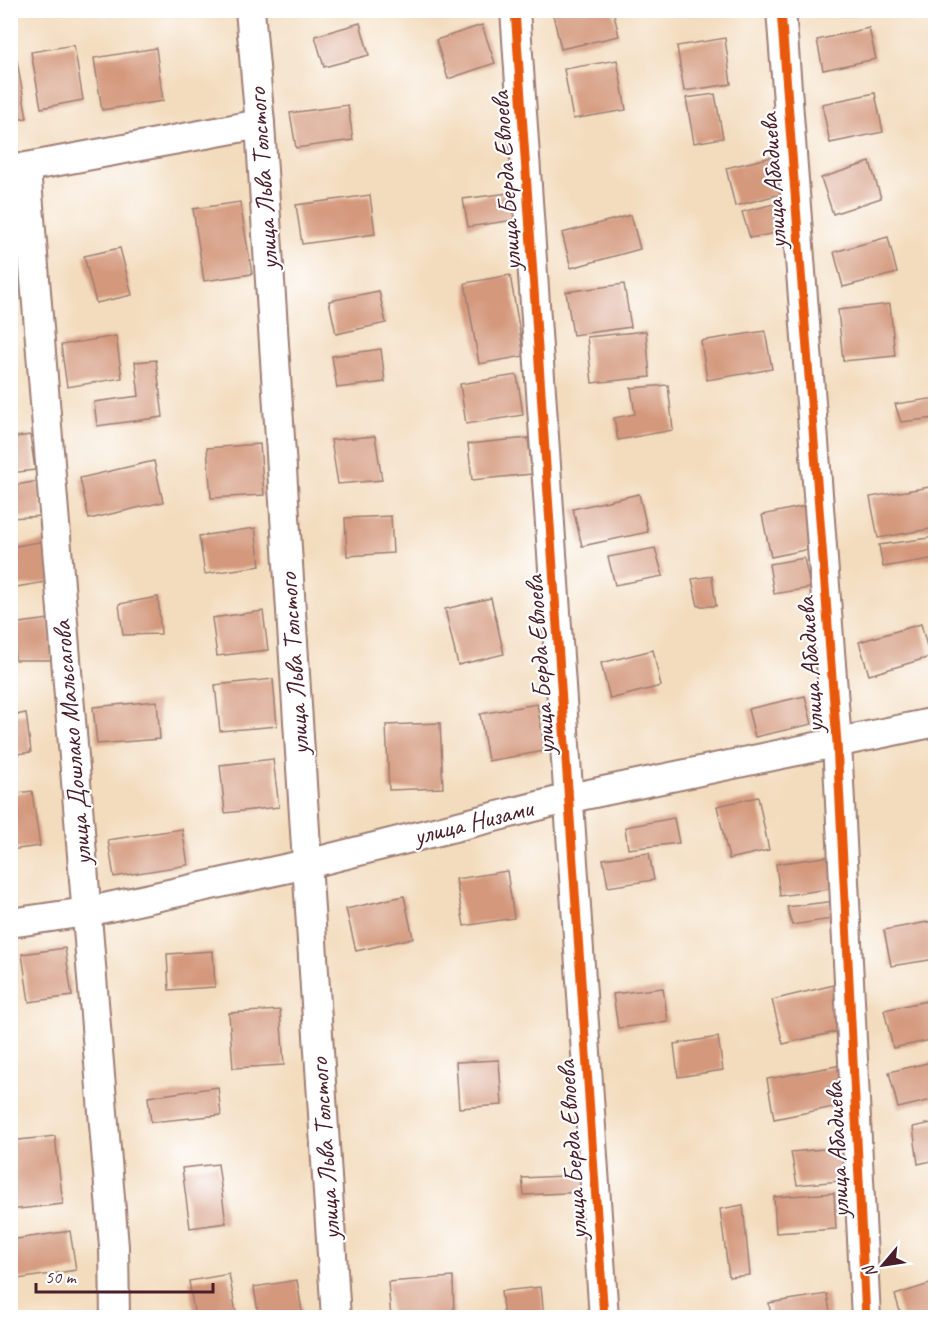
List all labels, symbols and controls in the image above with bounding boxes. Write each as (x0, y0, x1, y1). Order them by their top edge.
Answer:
street label: улица Льва Толстого (240, 85, 286, 273)
street label: улица Берда Евлоева (483, 89, 529, 274)
street label: улица Абадиева (752, 110, 794, 252)
street label: улица Льва Толстого (271, 570, 317, 758)
street label: улица Берда Евлоева (517, 573, 563, 758)
street label: улица Абадиева (789, 594, 831, 736)
street label: улица Дошлако Мальсагова (45, 618, 99, 869)
street label: улица Низами (408, 791, 538, 853)
street label: улица Льва Толстого (302, 1055, 348, 1243)
street label: улица Берда Евлоева (549, 1058, 595, 1243)
street label: улица Абадиева (817, 1079, 857, 1221)
north arrow (853, 1235, 913, 1295)
scale bar (36, 1256, 213, 1294)
text: N (858, 1260, 882, 1281)
text: 50 m (45, 1266, 78, 1288)

